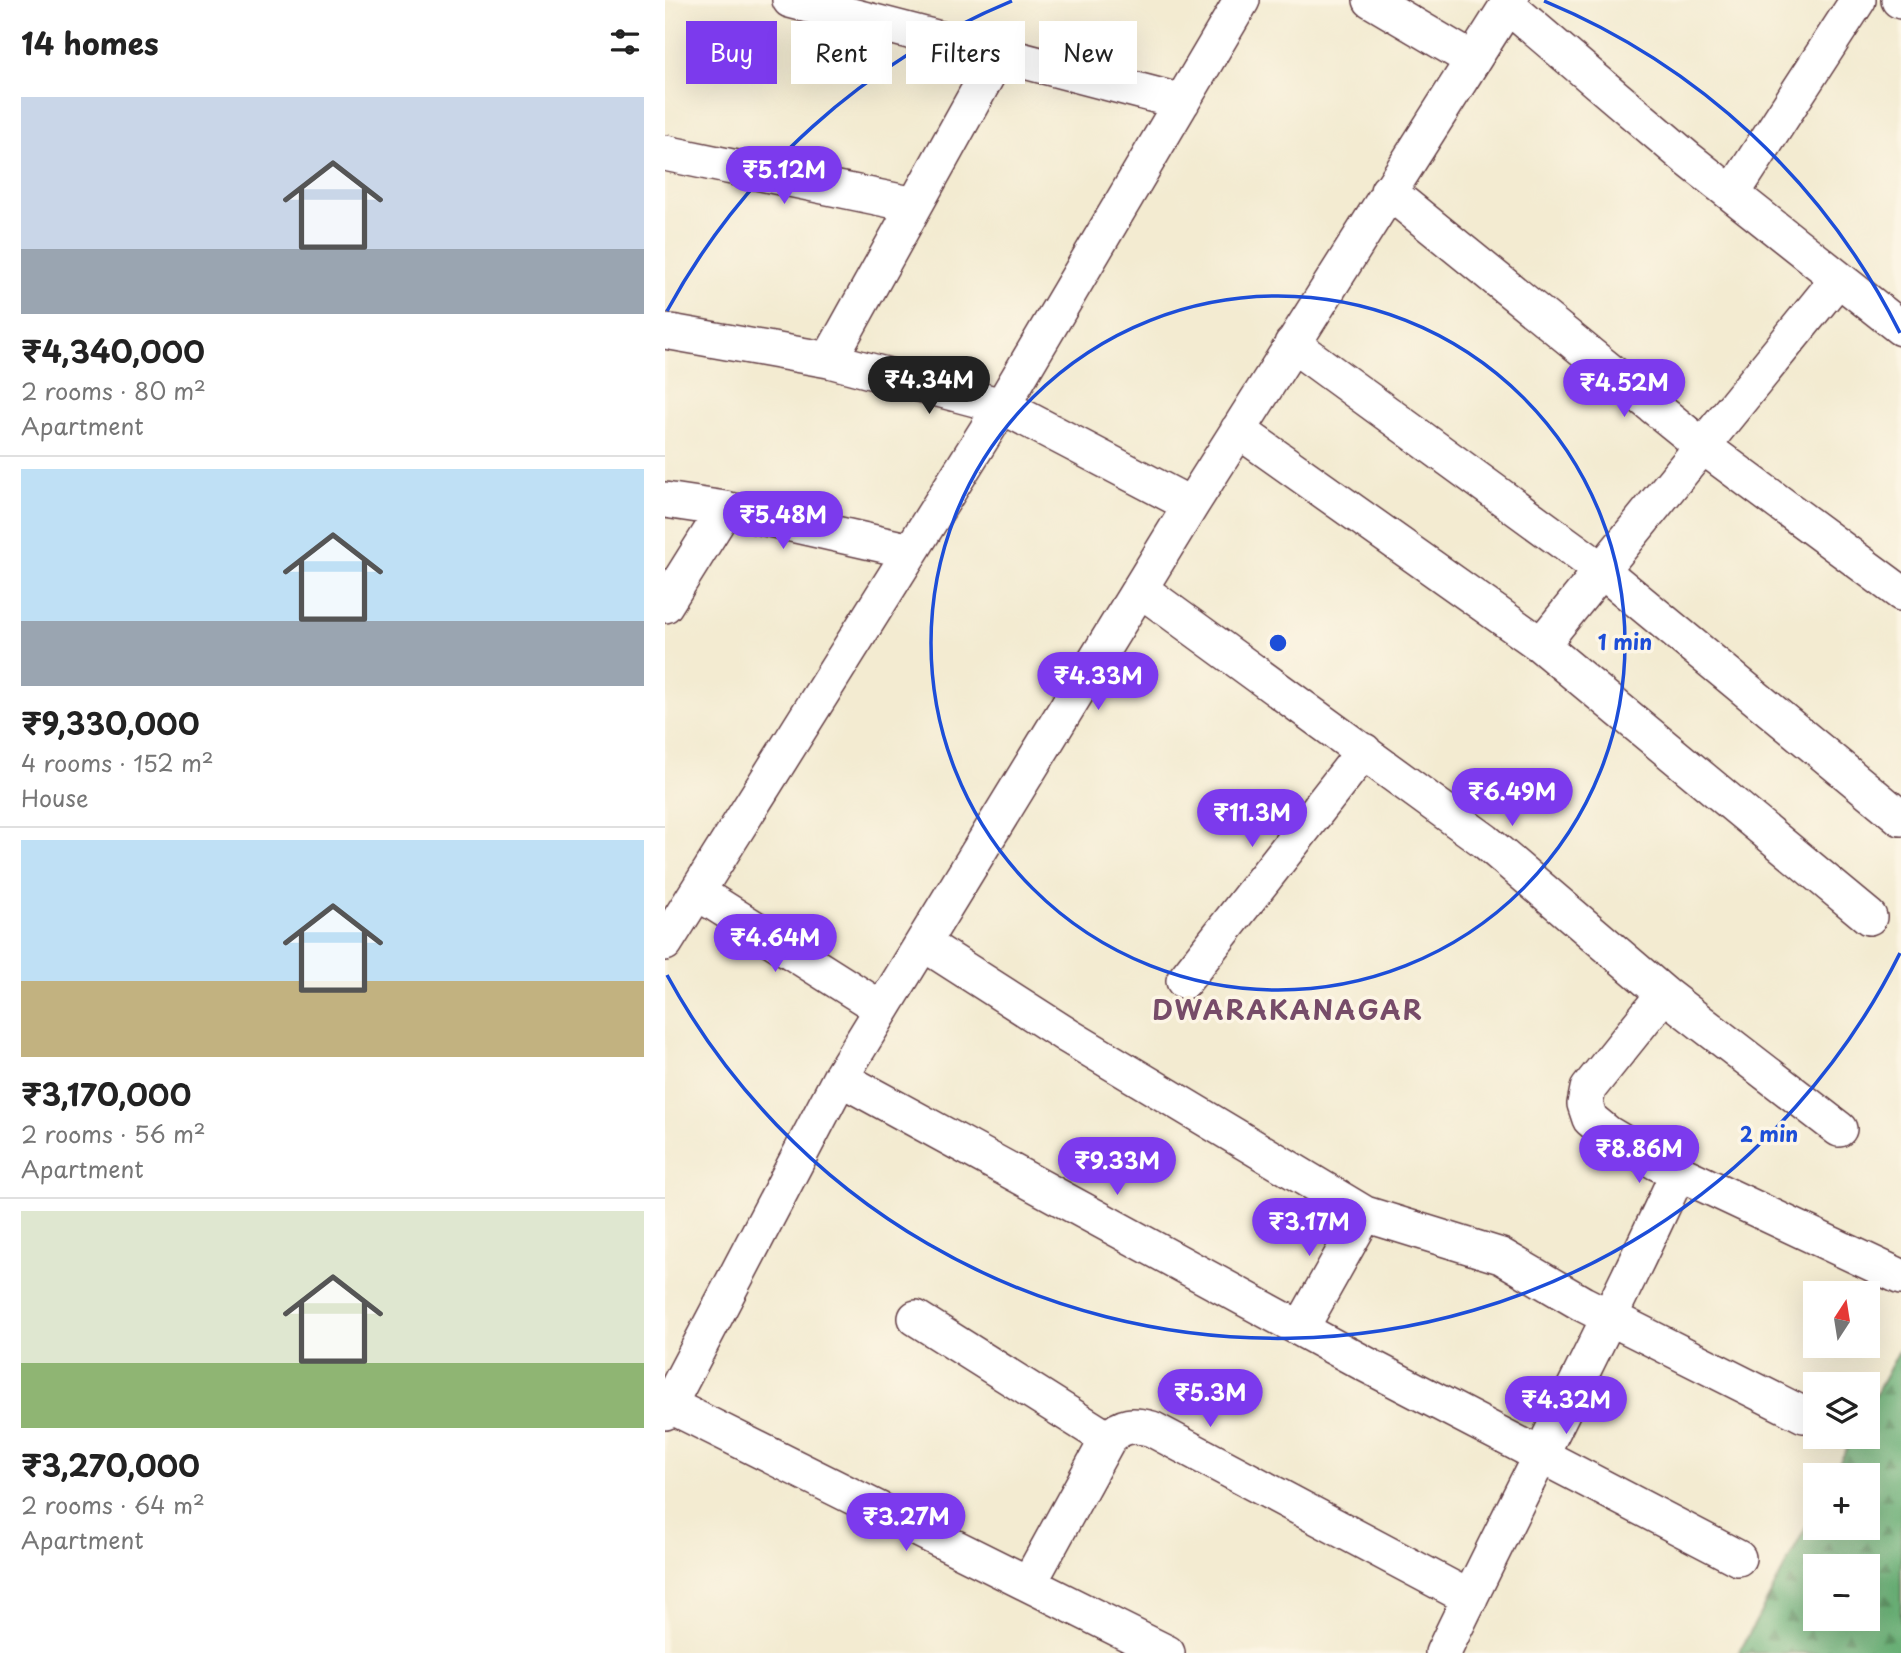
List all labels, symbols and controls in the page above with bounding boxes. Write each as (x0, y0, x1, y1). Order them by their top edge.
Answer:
text: 14 homes (21, 20, 159, 65)
chip: Buy (686, 21, 777, 84)
chip: Rent (791, 21, 892, 84)
chip: Filters (906, 21, 1025, 84)
chip: New (1039, 21, 1137, 84)
icon: filters (606, 23, 644, 61)
icon: home (270, 142, 396, 268)
pin: ₹5.12M (727, 146, 841, 206)
text: ₹5.12M (742, 151, 826, 186)
text: ₹4,340,000 (21, 328, 205, 373)
pin: ₹4.34M (872, 356, 986, 416)
pin: ₹4.52M (1567, 360, 1681, 419)
text: ₹4.34M (884, 361, 974, 396)
text: ₹4.52M (1579, 364, 1669, 399)
text: 2 rooms · 80 m² (21, 373, 206, 408)
text: Apartment (21, 408, 144, 443)
pin: ₹5.48M (726, 491, 840, 551)
text: ₹5.48M (739, 496, 827, 531)
icon: home (270, 514, 396, 640)
text: 1 min (1598, 625, 1652, 657)
centre of rings (1266, 631, 1290, 655)
pin: ₹4.33M (1041, 652, 1155, 712)
text: ₹4.33M (1053, 657, 1143, 692)
text: ₹9,330,000 (21, 700, 200, 745)
text: 4 rooms · 152 m² (21, 745, 214, 780)
pin: ₹6.49M (1455, 768, 1569, 828)
text: ₹6.49M (1468, 773, 1556, 808)
text: House (21, 780, 88, 815)
pin: ₹11.3M (1195, 790, 1309, 849)
text: ₹11.3M (1213, 794, 1291, 829)
icon: home (270, 885, 396, 1011)
pin: ₹4.64M (718, 914, 832, 974)
text: ₹4.64M (730, 919, 820, 954)
district label: DWARAKANAGAR (1152, 990, 1424, 1029)
text: ₹3,170,000 (21, 1071, 191, 1116)
text: 2 rooms · 56 m² (21, 1116, 206, 1151)
text: 2 min (1740, 1117, 1798, 1149)
pin: ₹8.86M (1582, 1126, 1696, 1185)
text: ₹8.86M (1595, 1130, 1683, 1165)
pin: ₹9.33M (1060, 1138, 1174, 1197)
text: ₹9.33M (1074, 1142, 1160, 1177)
text: Apartment (21, 1151, 144, 1186)
pin: ₹3.17M (1252, 1198, 1366, 1258)
text: ₹3.17M (1268, 1203, 1350, 1238)
icon: home (270, 1256, 396, 1382)
north arrow (1803, 1281, 1879, 1358)
map controls (1803, 1281, 1880, 1631)
pin: ₹5.3M (1161, 1370, 1259, 1429)
button: layers (1803, 1372, 1880, 1449)
text: ₹5.3M (1174, 1374, 1246, 1409)
pin: ₹4.32M (1509, 1376, 1623, 1436)
text: ₹4.32M (1521, 1381, 1611, 1416)
text: ₹3,270,000 (21, 1442, 200, 1487)
button: + (1803, 1463, 1880, 1540)
text: 2 rooms · 64 m² (21, 1487, 205, 1522)
pin: ₹3.27M (849, 1494, 963, 1553)
text: ₹3.27M (862, 1498, 950, 1533)
text: Apartment (21, 1522, 144, 1557)
button: − (1803, 1554, 1880, 1631)

